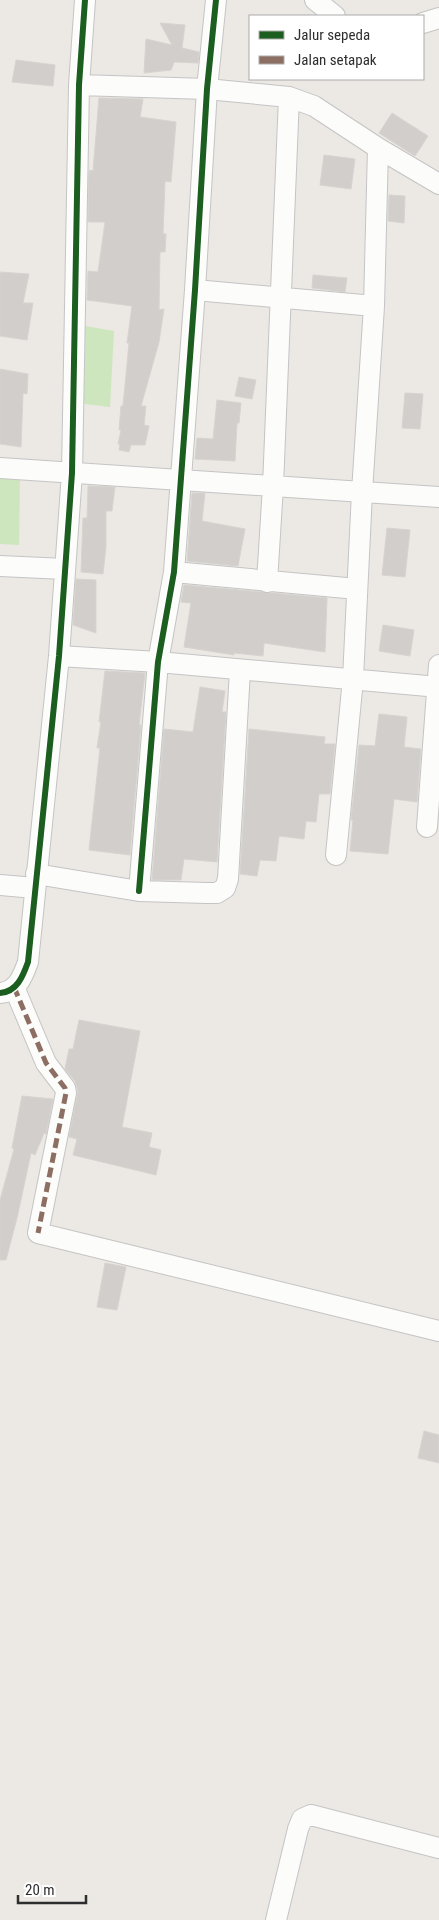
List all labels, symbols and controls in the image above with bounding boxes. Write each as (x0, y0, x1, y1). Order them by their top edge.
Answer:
legend (249, 15, 424, 80)
text: Jalur sepeda (294, 26, 370, 44)
text: Jalan setapak (294, 51, 377, 69)
scale bar (18, 1872, 85, 1904)
text: 20 m (25, 1881, 55, 1899)

